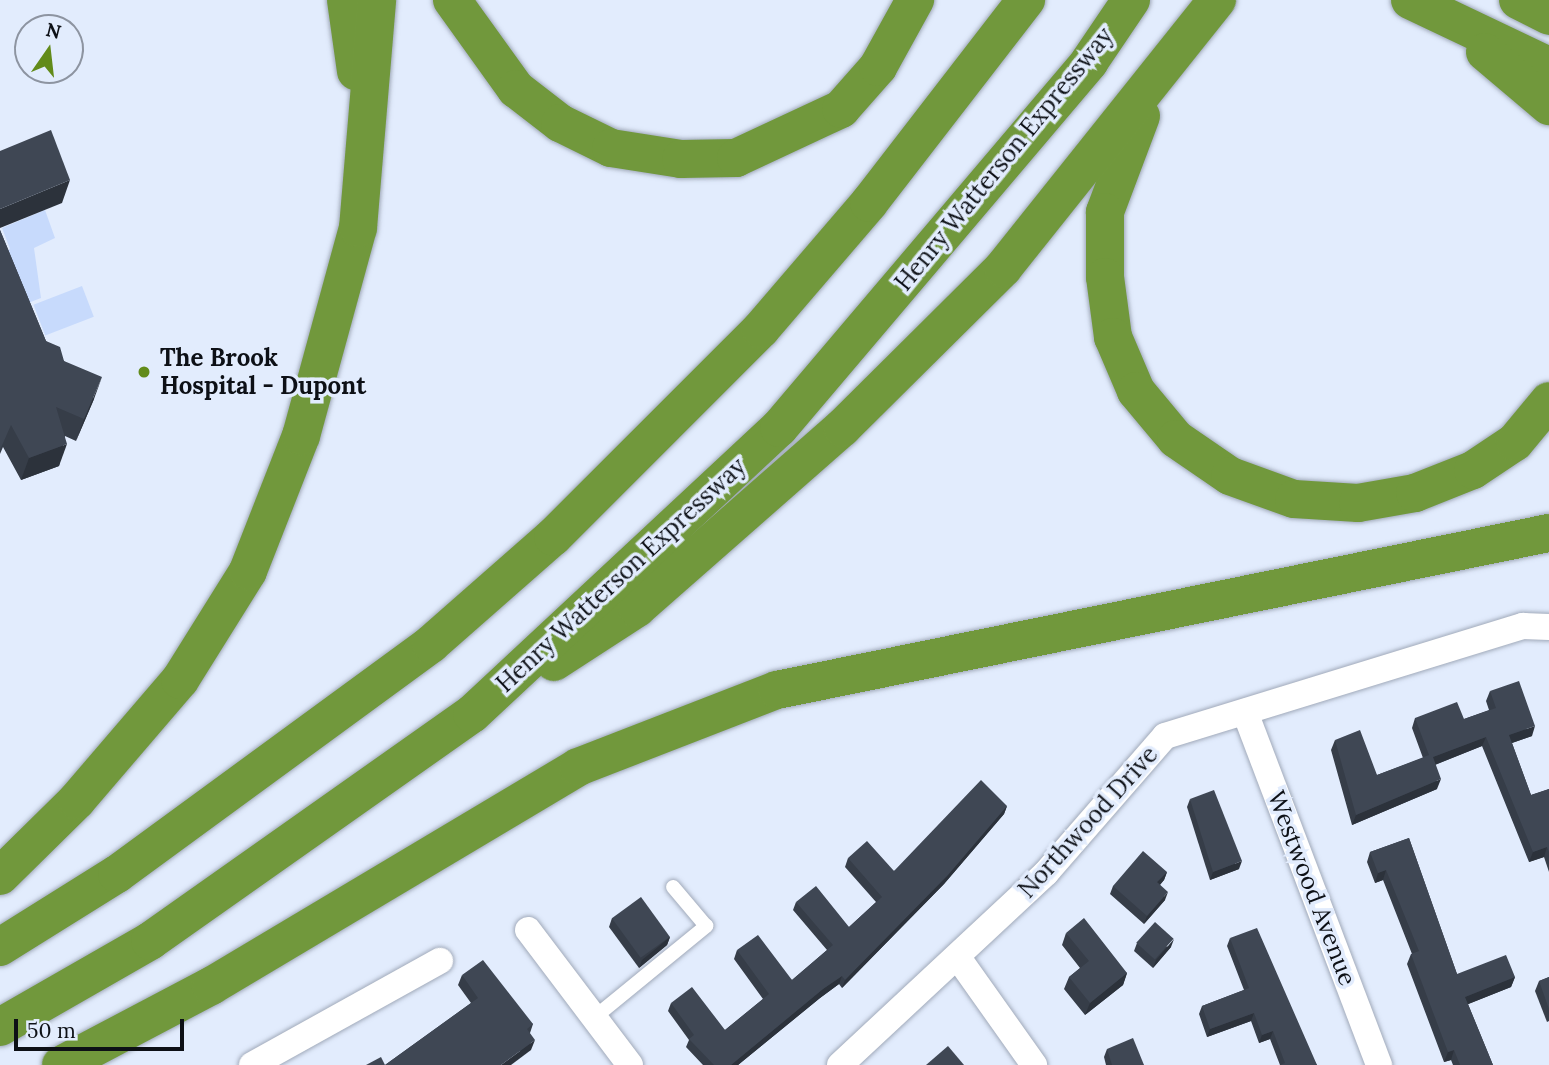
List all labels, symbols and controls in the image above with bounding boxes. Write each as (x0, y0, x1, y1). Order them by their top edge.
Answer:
north arrow (14, 14, 84, 84)
text: N (44, 17, 64, 44)
street label: Henry Watterson Expressway (889, 22, 1119, 296)
place label: The Brook Hospital - Dupont (160, 344, 366, 400)
marker: The Brook Hospital - Dupont (134, 362, 154, 382)
street label: Henry Watterson Expressway (490, 452, 752, 698)
street label: Northwood Drive (1012, 740, 1164, 904)
street label: Westwood Avenue (1262, 787, 1362, 989)
scale bar (18, 1006, 187, 1050)
text: 50 m (27, 1017, 76, 1044)

